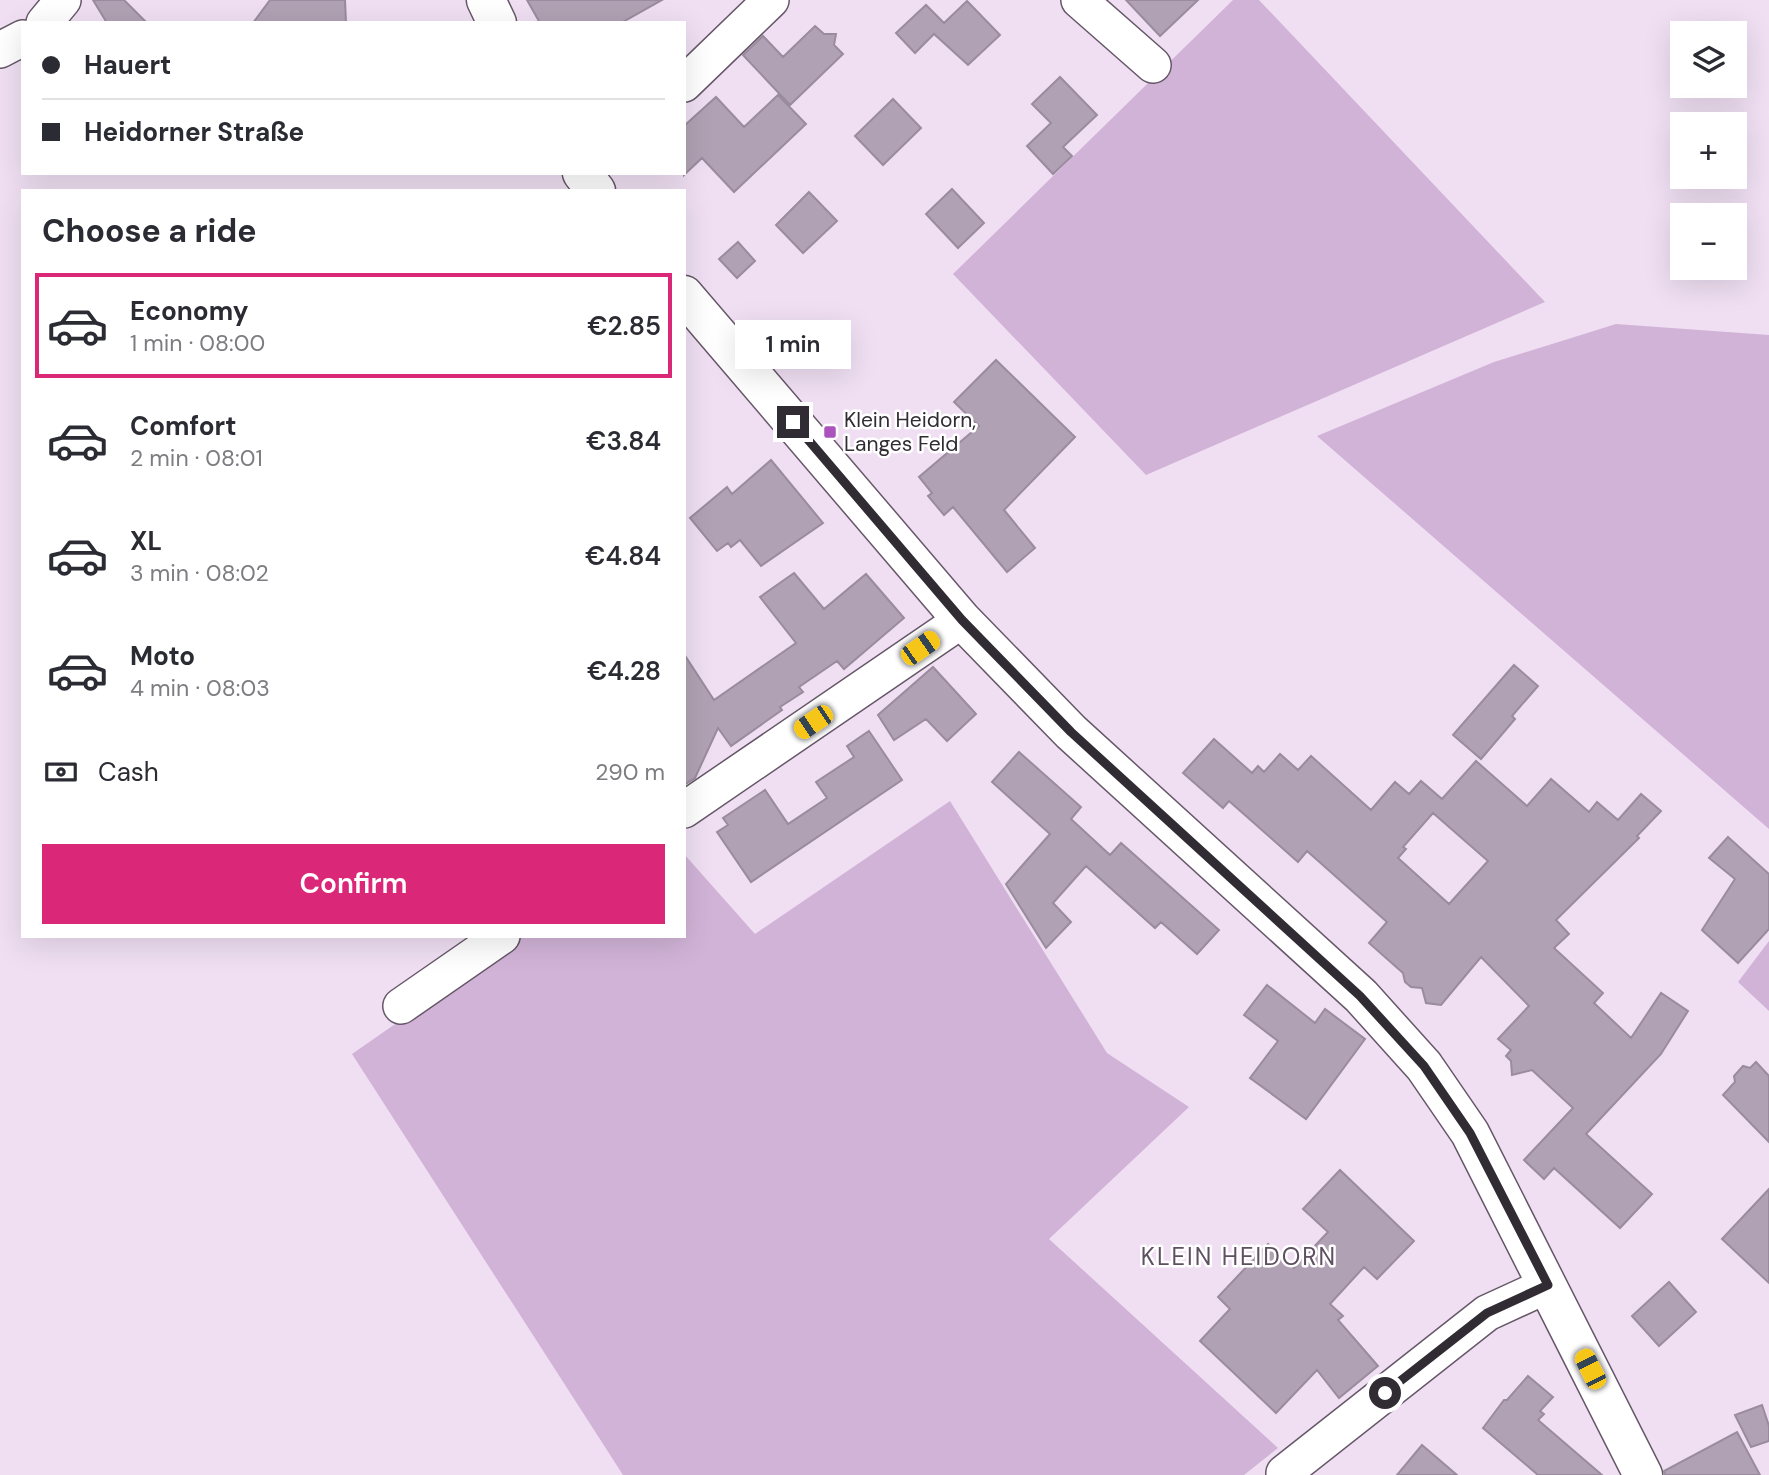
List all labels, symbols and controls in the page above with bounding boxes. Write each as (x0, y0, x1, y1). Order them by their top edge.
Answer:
map controls (1670, 21, 1747, 280)
button: layers (1670, 21, 1747, 98)
text: Hauert (84, 48, 171, 82)
button: + (1670, 112, 1747, 189)
text: Heidorner Straße (84, 115, 304, 149)
button: − (1670, 203, 1747, 280)
text: Choose a ride (42, 210, 257, 252)
icon: car (46, 294, 109, 357)
text: Economy (130, 294, 248, 328)
text: €2.85 (587, 309, 661, 343)
callout: 1 min (735, 320, 851, 370)
text: 1 min · 08:00 (130, 328, 265, 358)
text: 1 min (766, 329, 820, 359)
route end (777, 406, 809, 438)
place label: Klein Heidorn, Langes Feld (844, 406, 976, 458)
icon: car (46, 409, 109, 472)
text: Comfort (130, 409, 236, 443)
text: €3.84 (586, 424, 661, 458)
marker: Klein Heidorn, Langes Feld (822, 424, 838, 440)
text: 2 min · 08:01 (130, 443, 263, 473)
icon: car (46, 524, 109, 587)
text: XL (130, 524, 162, 558)
text: €4.84 (585, 539, 661, 573)
text: 3 min · 08:02 (130, 558, 269, 588)
car (897, 627, 944, 669)
icon: car (46, 639, 109, 702)
text: Moto (130, 639, 195, 673)
text: €4.28 (587, 654, 661, 688)
text: 4 min · 08:03 (130, 673, 270, 703)
car (790, 702, 837, 742)
icon: cash (42, 753, 80, 791)
text: Cash (98, 755, 159, 789)
text: 290 m (595, 757, 665, 787)
button: Confirm (42, 844, 665, 924)
district label: KLEIN HEIDORN (1141, 1241, 1337, 1272)
car (1572, 1346, 1609, 1392)
route start (1369, 1377, 1401, 1409)

